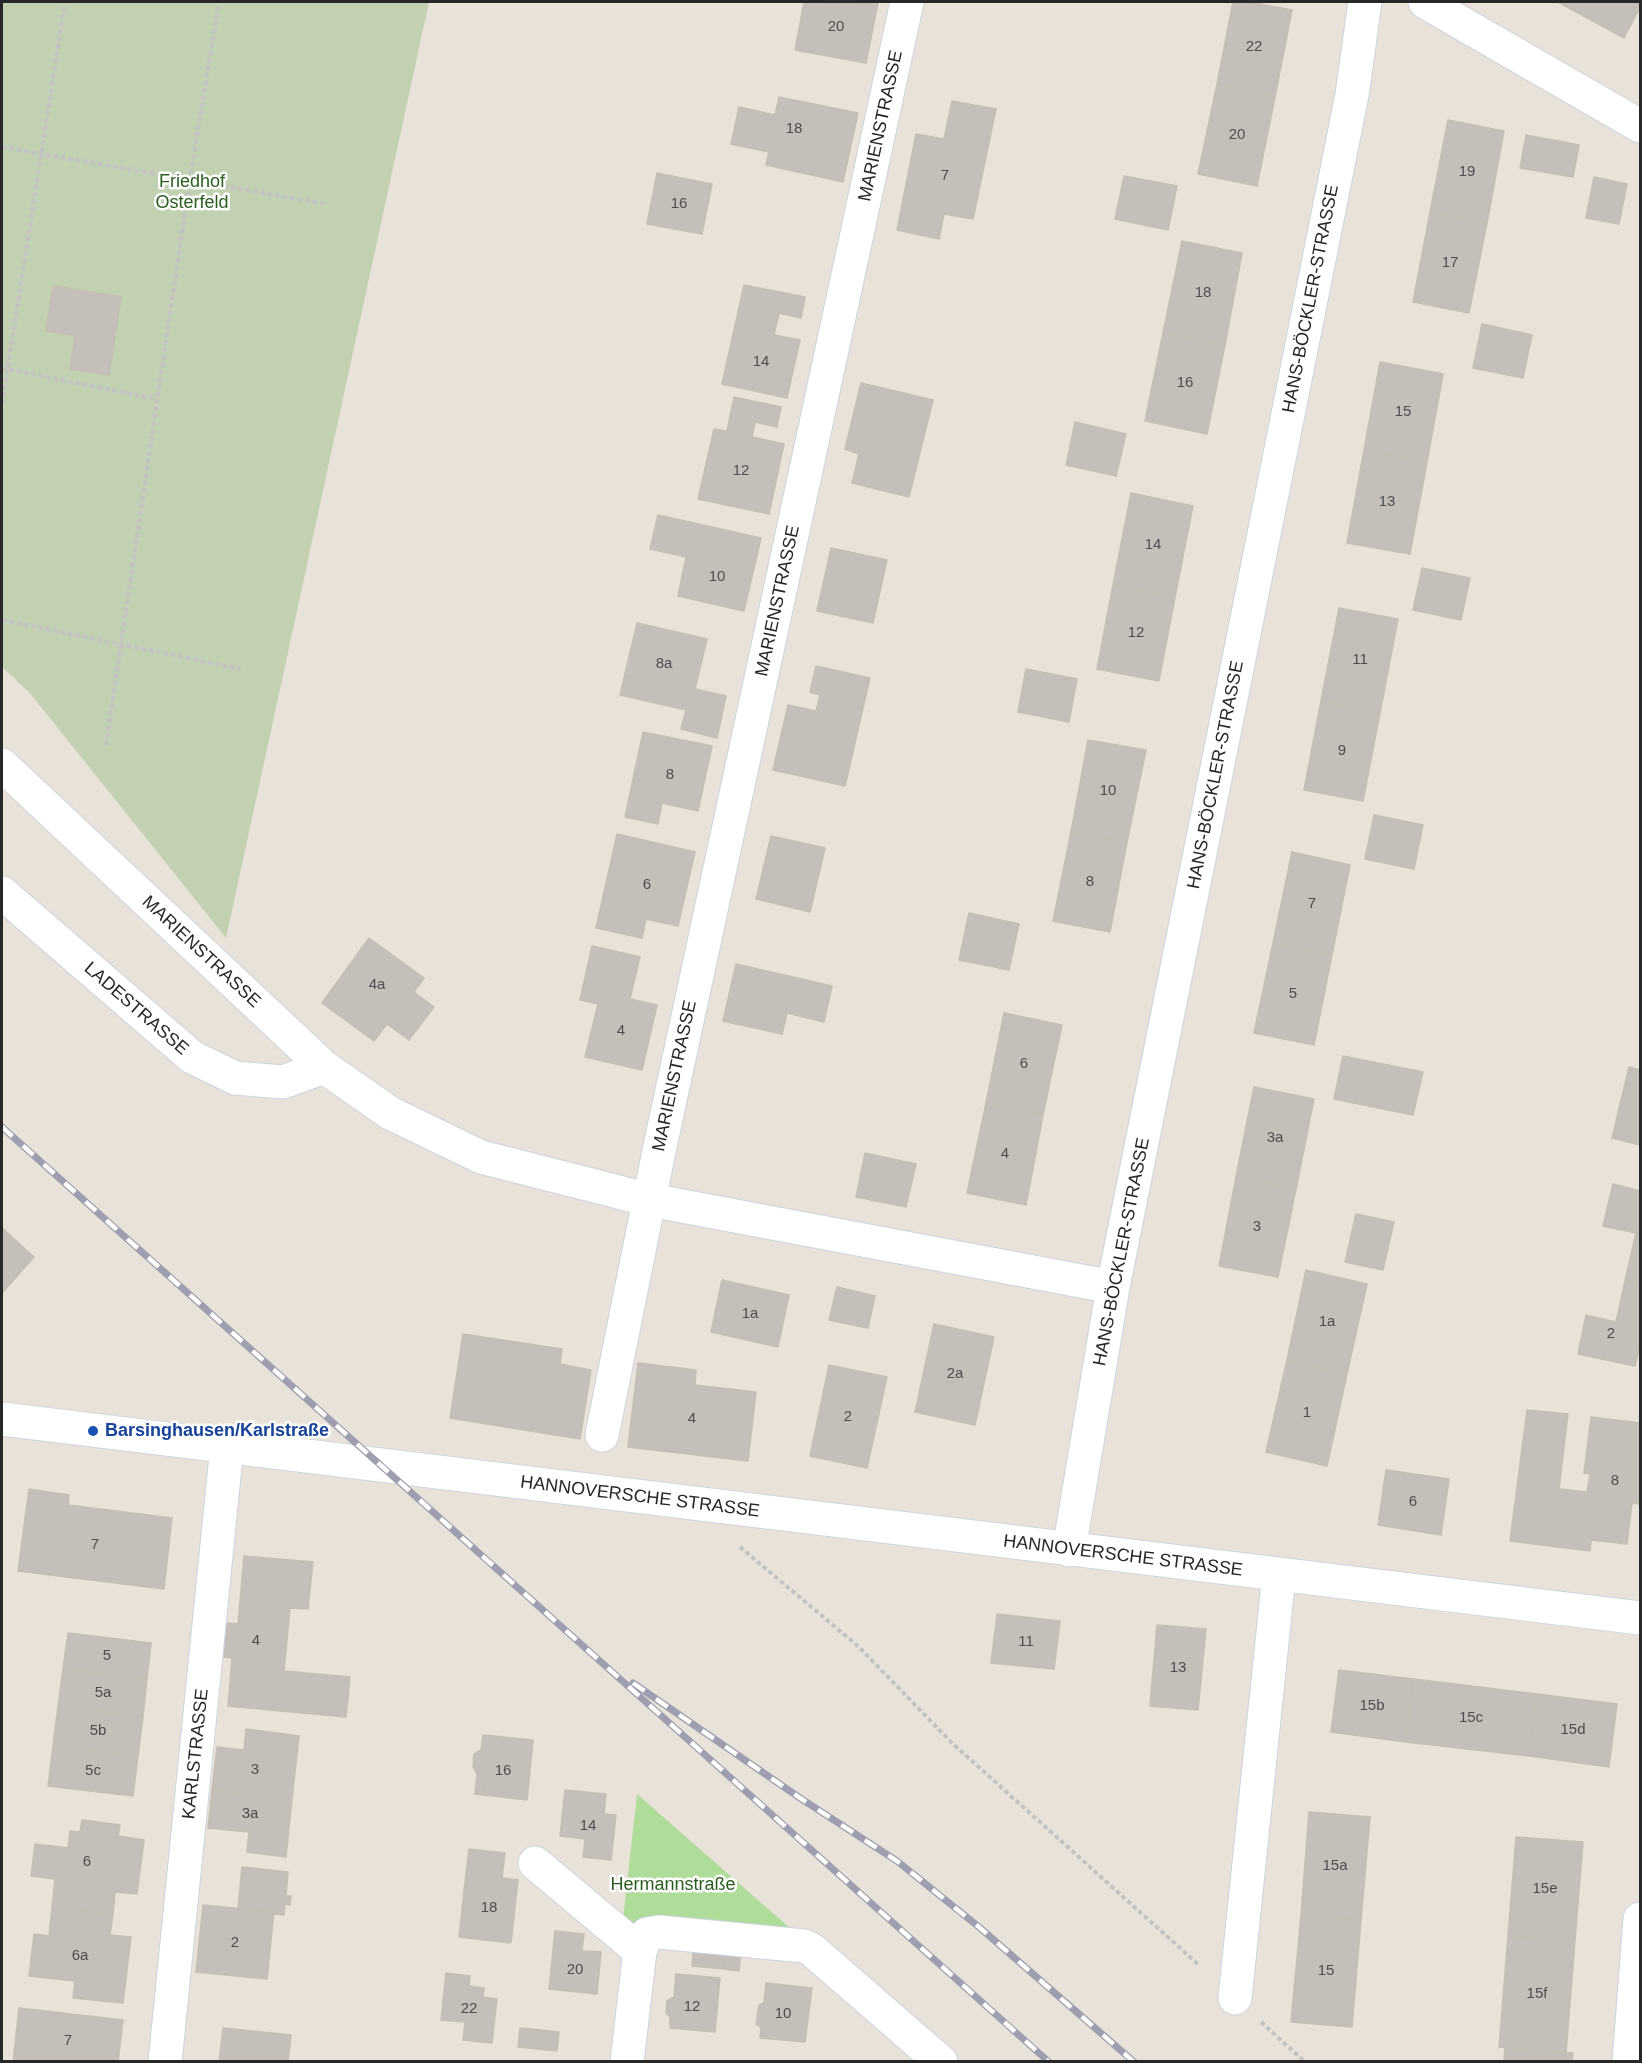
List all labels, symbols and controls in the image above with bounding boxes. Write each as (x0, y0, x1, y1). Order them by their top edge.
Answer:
house number: 20 (828, 18, 844, 36)
house number: 22 (1246, 38, 1262, 56)
street label: MARIENSTRASSE (854, 48, 908, 204)
house number: 18 (786, 120, 802, 138)
house number: 20 (1229, 126, 1245, 144)
house number: 19 (1459, 163, 1475, 181)
house number: 7 (941, 167, 949, 185)
park label: Friedhof Osterfeld (155, 171, 229, 213)
street label: HANS-BÖCKLER-STRASSE (1278, 183, 1344, 415)
house number: 16 (671, 195, 687, 213)
house number: 17 (1442, 254, 1458, 272)
house number: 18 (1195, 284, 1211, 302)
house number: 14 (753, 353, 769, 371)
house number: 16 (1177, 374, 1193, 392)
house number: 15 (1395, 403, 1411, 421)
house number: 12 (733, 462, 749, 480)
house number: 13 (1379, 493, 1395, 511)
street label: MARIENSTRASSE (751, 523, 805, 679)
house number: 14 (1145, 536, 1161, 554)
house number: 10 (709, 568, 725, 586)
house number: 12 (1128, 624, 1144, 642)
house number: 11 (1352, 651, 1368, 669)
house number: 8a (656, 655, 672, 673)
street label: HANS-BÖCKLER-STRASSE (1183, 659, 1249, 891)
house number: 9 (1338, 742, 1346, 760)
house number: 8 (666, 766, 674, 784)
house number: 10 (1100, 782, 1116, 800)
house number: 8 (1086, 873, 1094, 891)
house number: 6 (643, 876, 651, 894)
street label: MARIENSTRASSE (137, 892, 265, 1012)
house number: 7 (1308, 895, 1316, 913)
street label: LADESTRASSE (79, 958, 193, 1060)
house number: 4a (369, 976, 385, 994)
house number: 5 (1289, 985, 1297, 1003)
street label: MARIENSTRASSE (648, 998, 702, 1154)
house number: 4 (617, 1022, 625, 1040)
house number: 6 (1020, 1055, 1028, 1073)
house number: 3a (1267, 1129, 1283, 1147)
street label: HANS-BÖCKLER-STRASSE (1089, 1136, 1155, 1368)
house number: 4 (1001, 1145, 1009, 1163)
house number: 3 (1253, 1218, 1261, 1236)
house number: 1a (742, 1305, 758, 1323)
house number: 1a (1319, 1313, 1335, 1331)
house number: 2 (1607, 1325, 1615, 1343)
house number: 2a (947, 1365, 963, 1383)
house number: 1 (1303, 1404, 1311, 1422)
house number: 2 (844, 1408, 852, 1426)
house number: 4 (688, 1410, 696, 1428)
place label: Barsinghausen/Karlstraße (105, 1420, 329, 1442)
marker: Barsinghausen/Karlstraße (86, 1424, 100, 1438)
street label: HANNOVERSCHE STRASSE (519, 1472, 761, 1522)
house number: 8 (1611, 1472, 1619, 1490)
house number: 6 (1409, 1493, 1417, 1511)
street label: HANNOVERSCHE STRASSE (1002, 1531, 1244, 1581)
house number: 7 (91, 1536, 99, 1554)
house number: 4 (252, 1632, 260, 1650)
house number: 11 (1018, 1633, 1034, 1651)
house number: 5 (103, 1647, 111, 1665)
house number: 13 (1170, 1659, 1186, 1677)
house number: 5a (95, 1684, 111, 1702)
street label: KARLSTRASSE (178, 1688, 214, 1820)
house number: 15b (1359, 1697, 1385, 1715)
house number: 15c (1459, 1709, 1483, 1727)
house number: 15d (1560, 1721, 1586, 1739)
house number: 5b (90, 1722, 106, 1740)
house number: 3 (251, 1761, 259, 1779)
house number: 5c (85, 1762, 101, 1780)
house number: 16 (495, 1762, 511, 1780)
house number: 3a (242, 1805, 258, 1823)
house number: 14 (580, 1817, 596, 1835)
house number: 6 (83, 1853, 91, 1871)
house number: 15a (1322, 1857, 1348, 1875)
park label: Hermannstraße (610, 1874, 736, 1896)
house number: 15e (1532, 1880, 1558, 1898)
house number: 18 (481, 1899, 497, 1917)
house number: 2 (231, 1934, 239, 1952)
house number: 6a (72, 1947, 88, 1965)
house number: 20 (567, 1961, 583, 1979)
house number: 15 (1318, 1962, 1334, 1980)
house number: 15f (1527, 1985, 1547, 2003)
house number: 12 (684, 1998, 700, 2016)
house number: 22 (461, 2000, 477, 2018)
house number: 10 (775, 2005, 791, 2023)
house number: 7 (64, 2032, 72, 2050)

